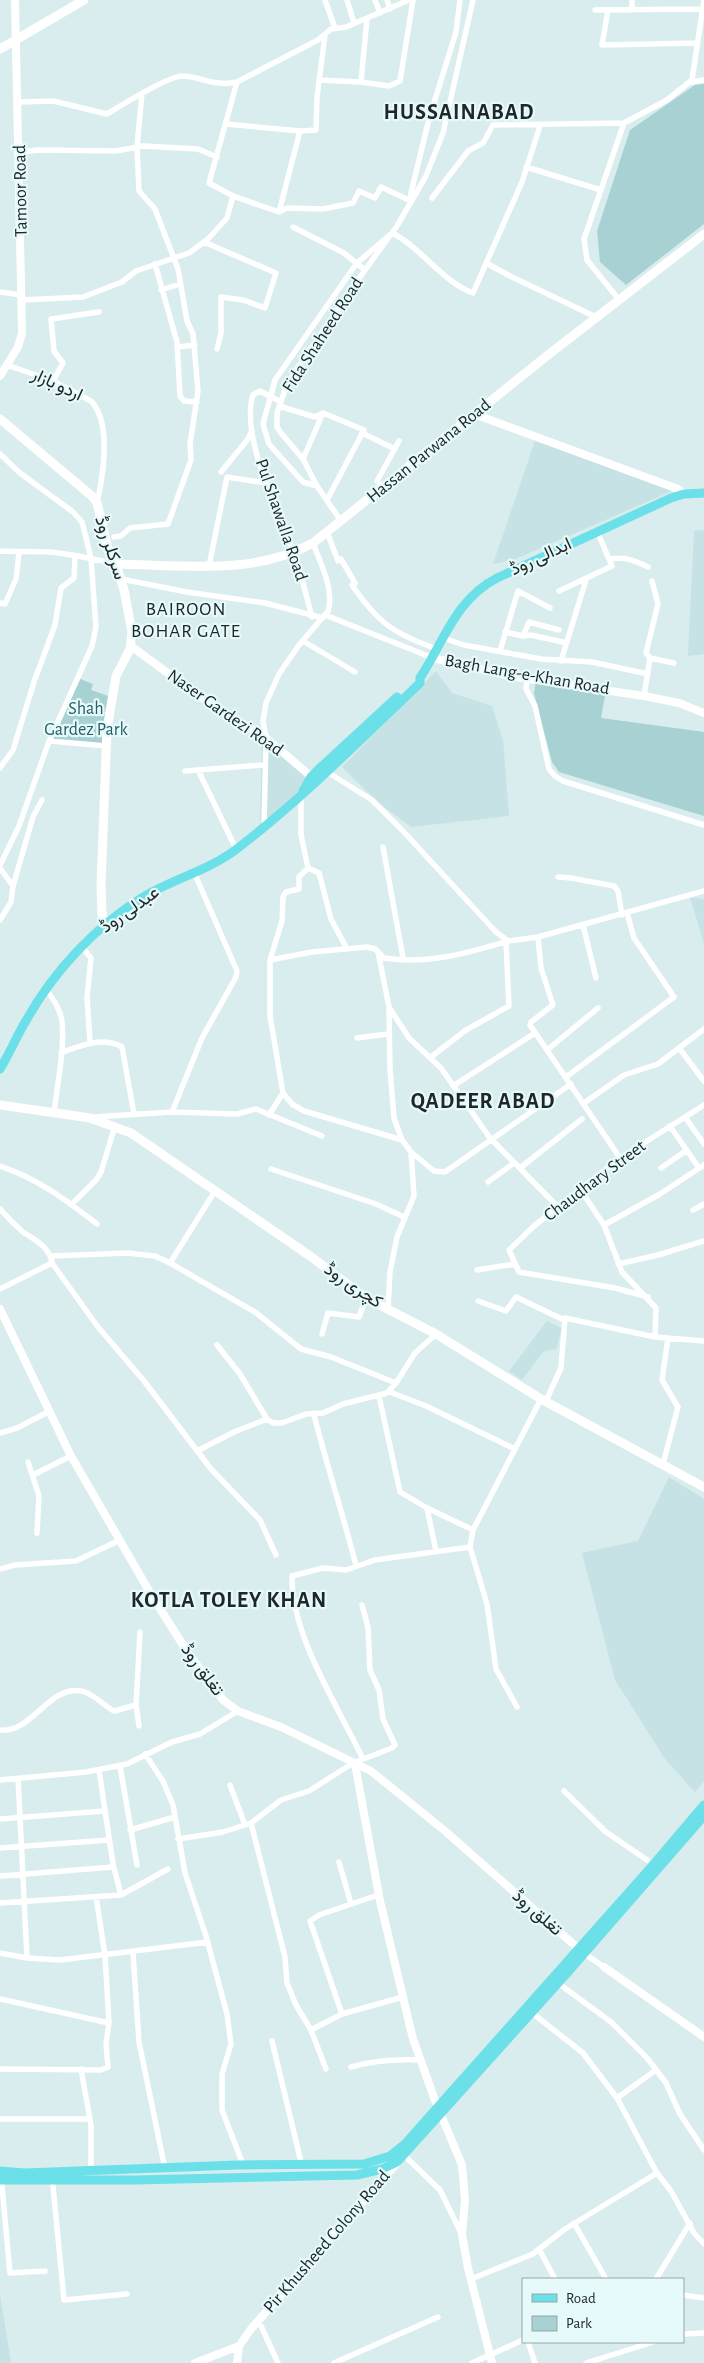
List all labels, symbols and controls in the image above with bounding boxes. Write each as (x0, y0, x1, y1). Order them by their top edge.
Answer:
district label: HUSSAINABAD (384, 101, 534, 123)
street label: Tamoor Road (11, 145, 31, 237)
street label: Fida Shaheed Road (279, 274, 367, 396)
street label: اردو بازار (27, 365, 85, 405)
street label: Hassan Parwana Road (364, 396, 494, 506)
street label: Pul Shawalla Road (252, 457, 310, 583)
street label: سرکلر روڈ (90, 514, 130, 582)
street label: ابدالی روڈ (507, 534, 575, 580)
district label: BAIROON BOHAR GATE (131, 600, 241, 641)
street label: Bagh Lang-e-Khan Road (443, 652, 611, 698)
street label: Naser Gardezi Road (164, 666, 286, 760)
park label: Shah Gardez Park (44, 700, 129, 739)
street label: عبدلی روڈ (97, 882, 163, 938)
district label: QADEER ABAD (411, 1090, 555, 1113)
street label: Chaudhary Street (541, 1137, 649, 1225)
street label: کچری روڈ (320, 1259, 386, 1313)
district label: KOTLA TOLEY KHAN (131, 1589, 327, 1611)
street label: تغلق روڈ (176, 1640, 228, 1700)
street label: تغلق روڈ (508, 1886, 566, 1940)
street label: Pir Khusheed Colony Road (260, 2167, 394, 2317)
legend (522, 2278, 684, 2343)
text: Road (566, 2291, 596, 2306)
text: Park (566, 2316, 592, 2331)

